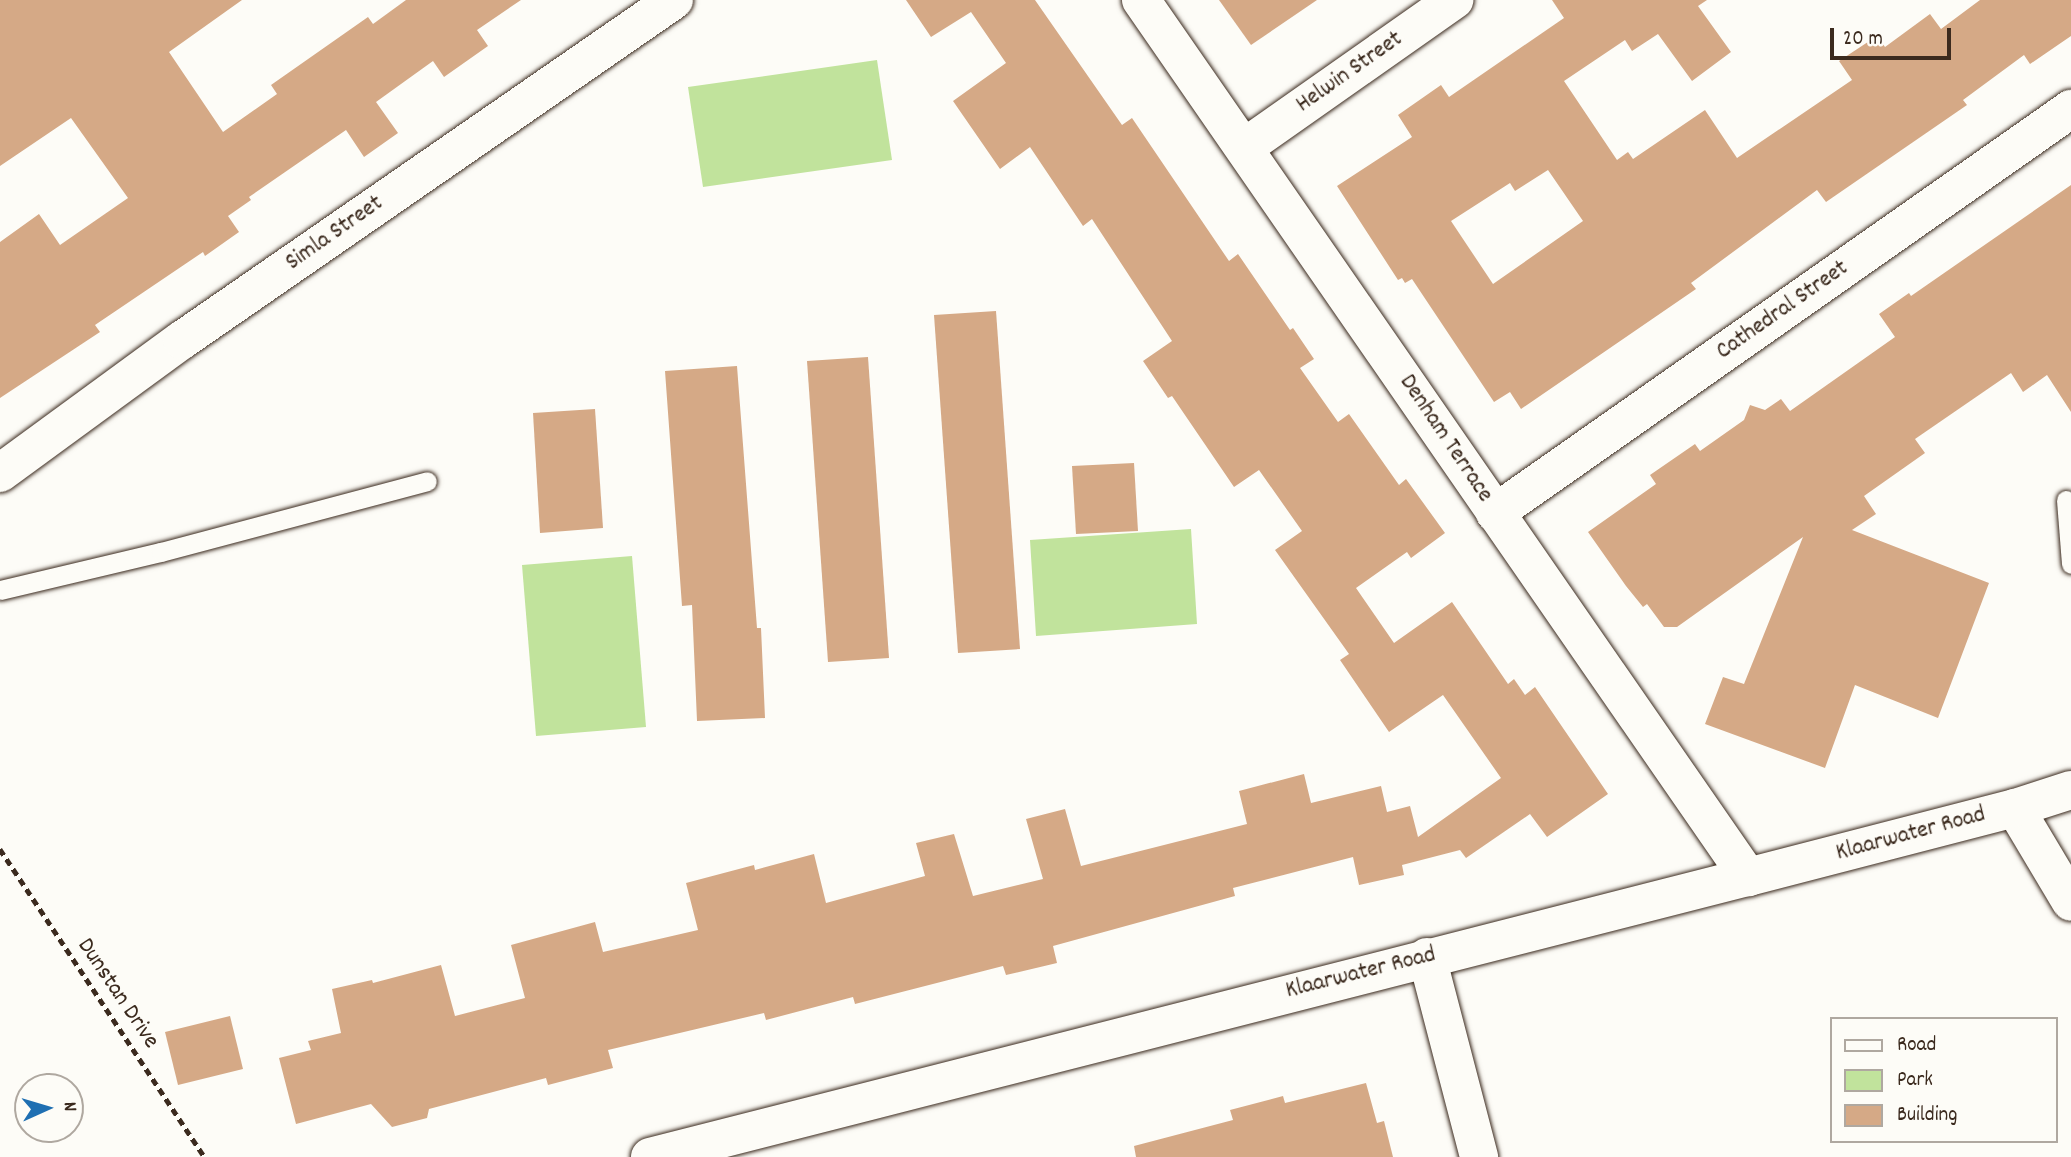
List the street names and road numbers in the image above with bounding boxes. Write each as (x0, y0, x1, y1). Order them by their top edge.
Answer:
street label: Helwin Street (1291, 26, 1409, 120)
street label: Simla Street (281, 190, 389, 278)
street label: Cathedral Street (1711, 255, 1855, 367)
street label: Denham Terrace (1392, 370, 1498, 508)
street label: Klaarwater Road (1833, 801, 1989, 869)
street label: Dunstan Drive (70, 933, 164, 1055)
street label: Klaarwater Road (1283, 941, 1439, 1007)

